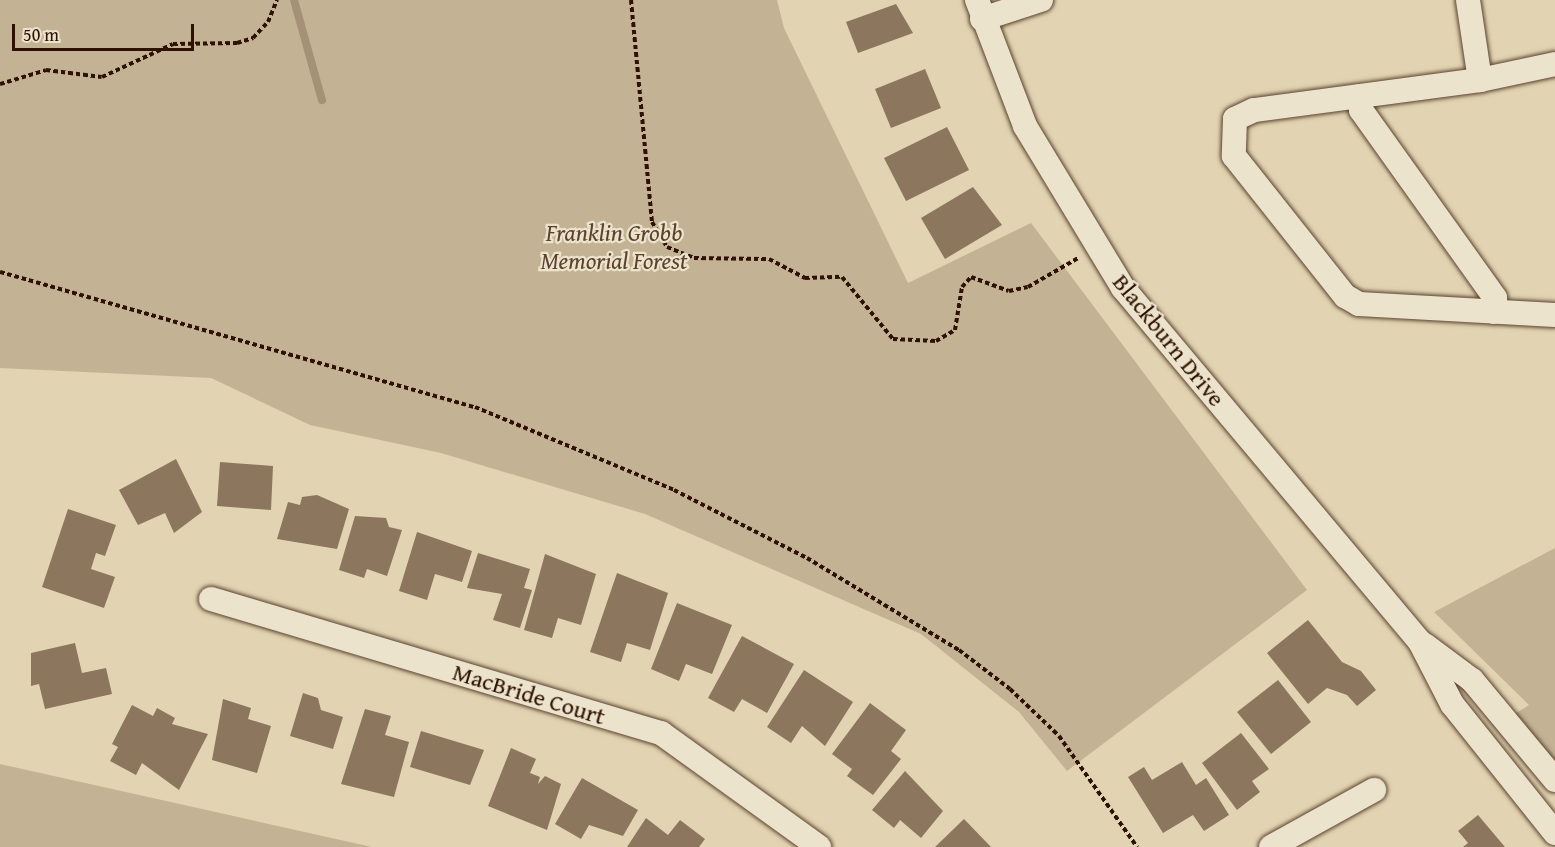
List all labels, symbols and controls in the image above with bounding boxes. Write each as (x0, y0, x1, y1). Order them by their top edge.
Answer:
scale bar (15, 12, 196, 50)
text: 50 m (23, 21, 59, 48)
park label: Franklin Grobb Memorial Forest (541, 219, 687, 275)
street label: Blackburn Drive (1107, 268, 1231, 412)
street label: MacBride Court (449, 657, 609, 731)

